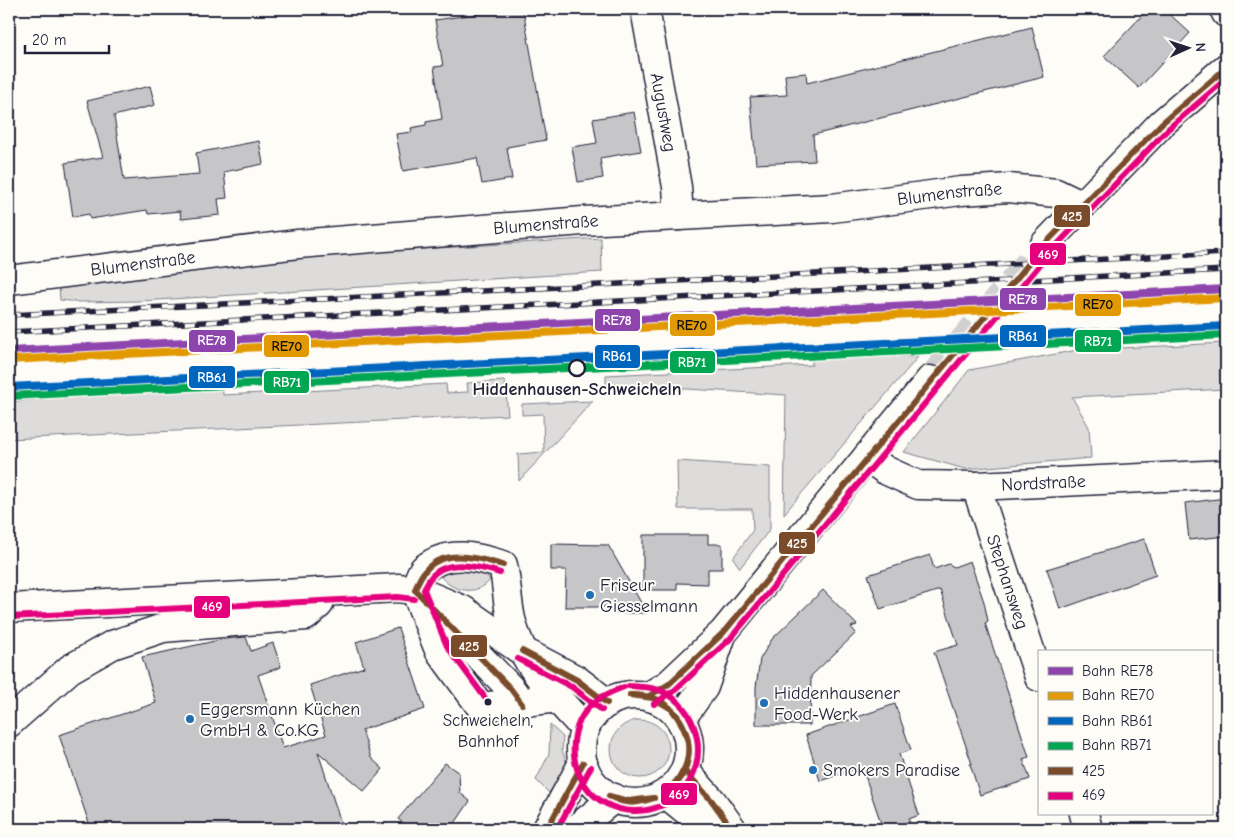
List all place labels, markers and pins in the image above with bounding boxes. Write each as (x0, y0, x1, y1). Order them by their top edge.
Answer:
marker: Hiddenhausen-Schweicheln (568, 359, 586, 377)
place label: Hiddenhausen-Schweicheln (472, 379, 682, 400)
place label: Friseur Giesselmann (600, 575, 698, 617)
marker: Friseur Giesselmann (584, 589, 596, 601)
place label: Hiddenhausener Food-Werk (774, 683, 901, 725)
marker: Schweicheln, Bahnhof (483, 697, 493, 707)
marker: Hiddenhausener Food-Werk (758, 697, 770, 709)
place label: Eggersmann Küchen GmbH & Co.KG (200, 699, 360, 741)
place label: Schweicheln, Bahnhof (443, 711, 534, 751)
marker: Eggersmann Küchen GmbH & Co.KG (184, 713, 196, 725)
place label: Smokers Paradise (823, 760, 960, 781)
marker: Smokers Paradise (807, 764, 819, 776)

